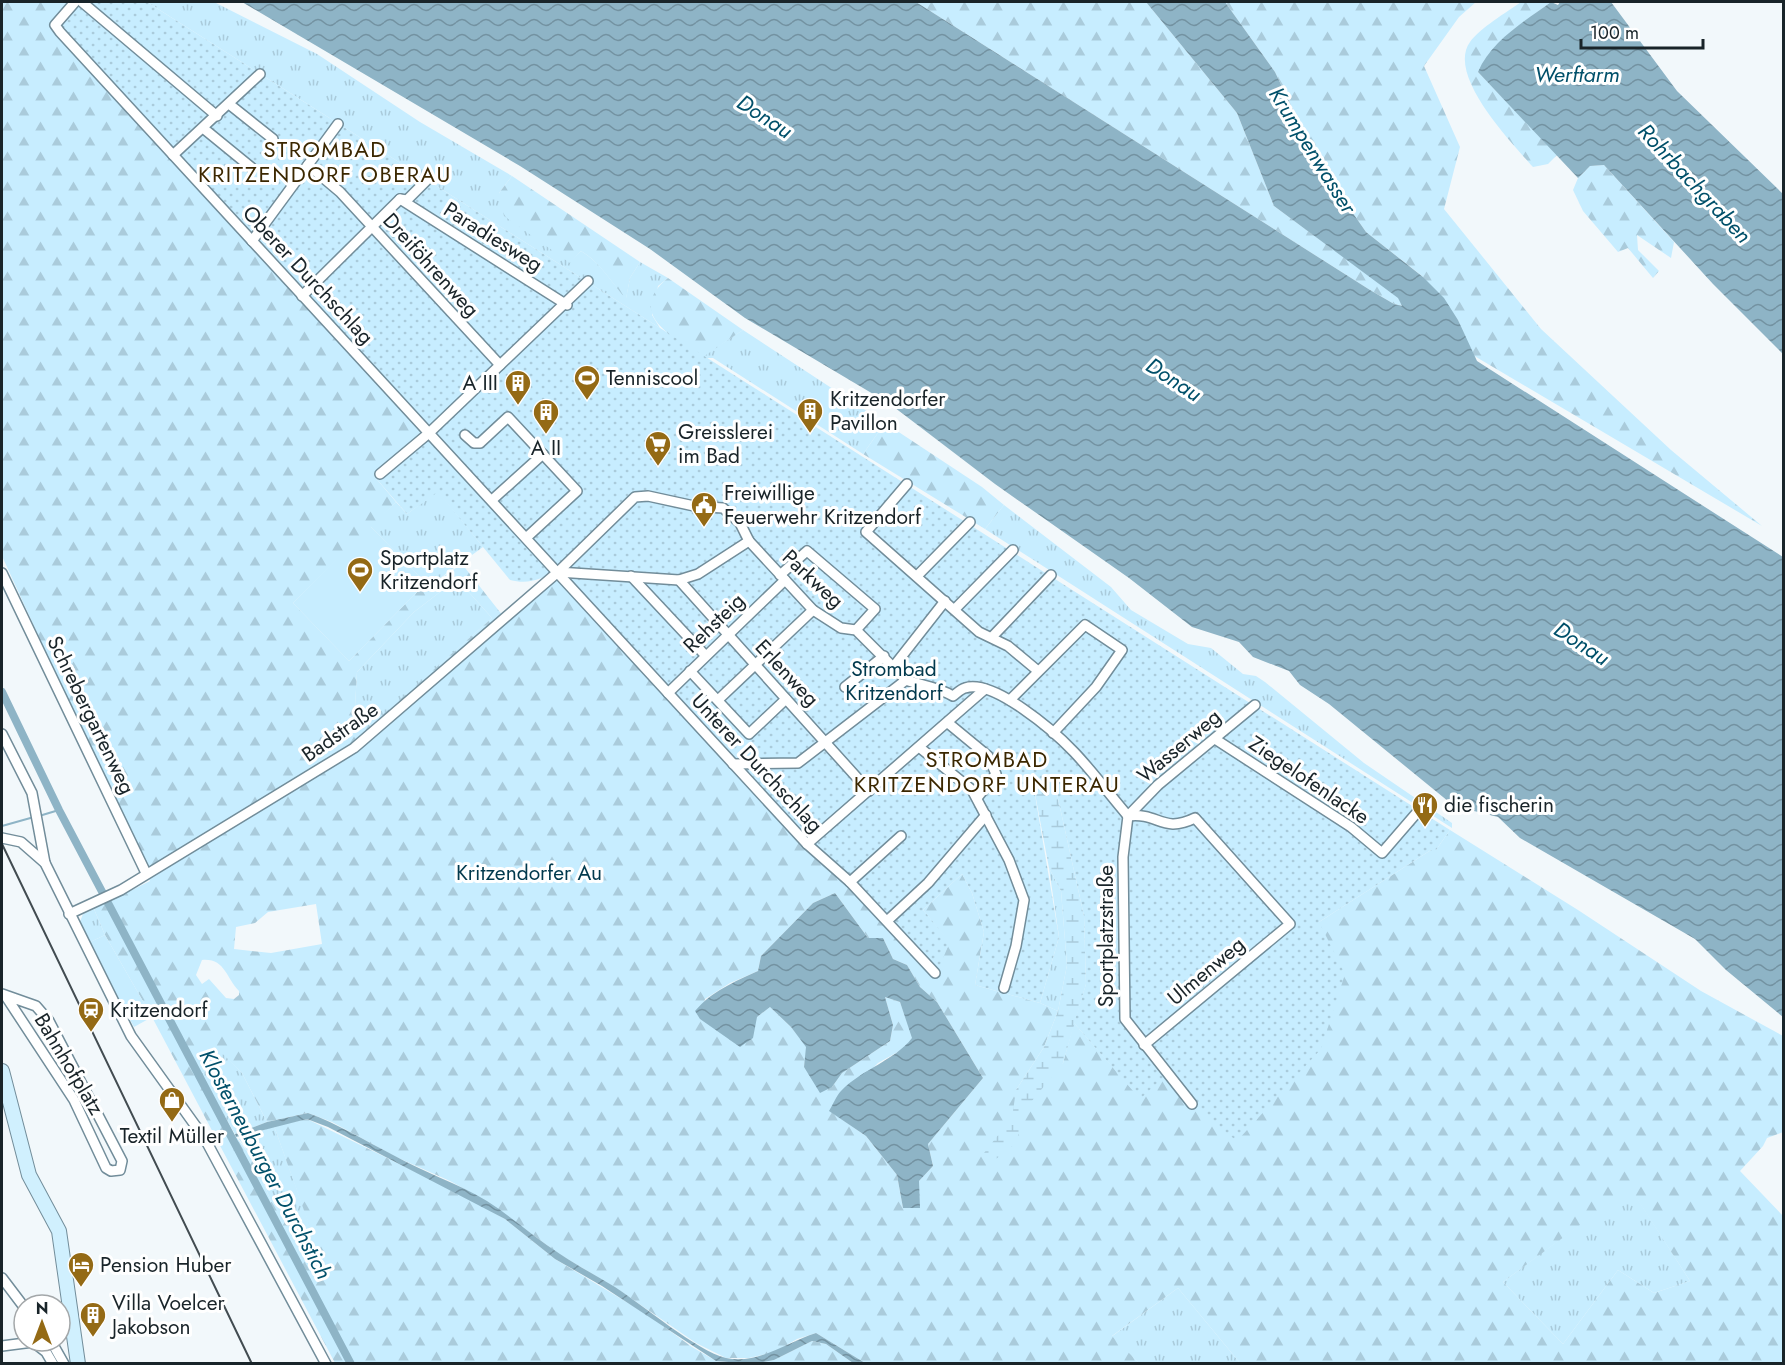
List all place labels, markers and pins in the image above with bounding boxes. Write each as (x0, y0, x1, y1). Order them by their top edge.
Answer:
sports icon: Tenniscool (572, 363, 602, 401)
place label: Tenniscool (606, 363, 698, 393)
place label: A III (462, 368, 498, 398)
building icon: A III (503, 368, 533, 406)
place label: Kritzendorfer Pavillon (830, 384, 946, 438)
building icon: Kritzendorfer Pavillon (795, 396, 825, 434)
building icon: A II (531, 397, 561, 435)
place label: Greisslerei im Bad (678, 417, 773, 471)
supermarket icon: Greisslerei im Bad (643, 429, 673, 467)
place label: A II (531, 433, 561, 463)
place label: Freiwillige Feuerwehr Kritzendorf (724, 478, 922, 532)
public building icon: Freiwillige Feuerwehr Kritzendorf (689, 490, 719, 528)
place label: Sportplatz Kritzendorf (380, 543, 478, 597)
sports icon: Sportplatz Kritzendorf (345, 555, 375, 593)
restaurant icon: die fischerin (1410, 790, 1440, 828)
place label: die fischerin (1444, 790, 1554, 820)
station icon: Kritzendorf (76, 995, 106, 1033)
place label: Kritzendorf (110, 995, 208, 1025)
shop icon: Textil Müller (157, 1085, 187, 1123)
place label: Textil Müller (120, 1121, 225, 1151)
hotel icon: Pension Huber (66, 1250, 96, 1288)
place label: Pension Huber (100, 1250, 232, 1280)
place label: Villa Voelcer Jakobson (109, 1288, 226, 1342)
building icon: Villa Voelcer Jakobson (78, 1300, 108, 1338)

